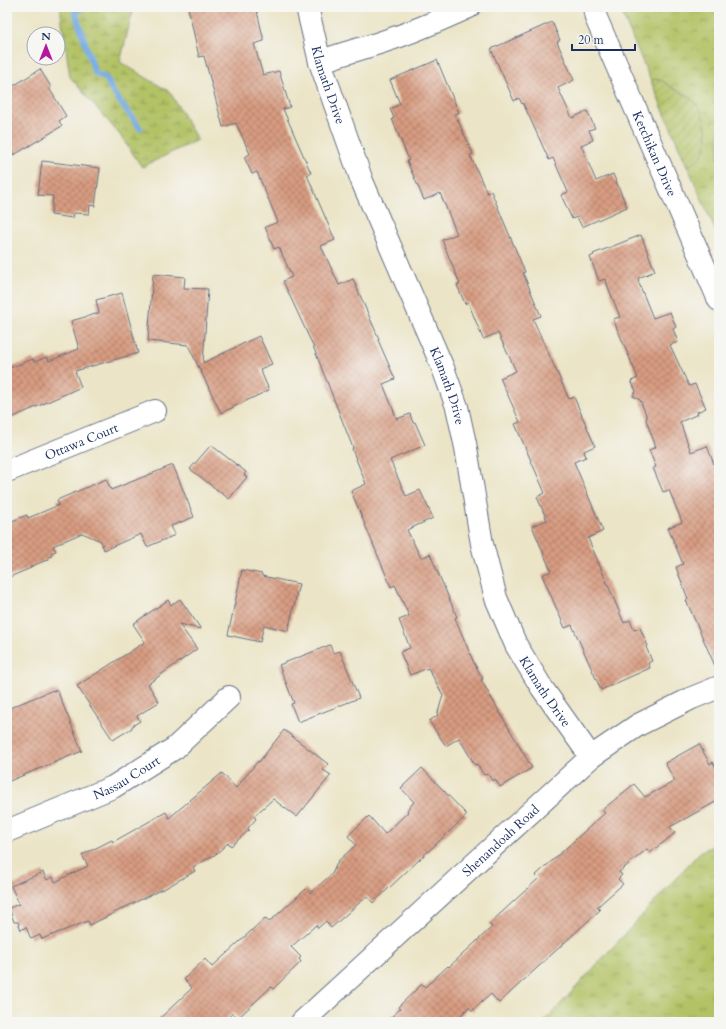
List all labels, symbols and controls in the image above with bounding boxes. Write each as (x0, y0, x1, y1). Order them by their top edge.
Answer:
north arrow (26, 26, 66, 66)
scale bar (572, 26, 635, 52)
text: N (41, 29, 51, 44)
text: 20 m (578, 32, 605, 48)
street label: Klamath Drive (307, 44, 349, 127)
street label: Ketchikan Drive (628, 108, 681, 199)
street label: Klamath Drive (425, 344, 469, 427)
street label: Ottawa Court (42, 419, 121, 465)
street label: Klamath Drive (515, 653, 575, 731)
street label: Nassau Court (90, 752, 164, 804)
street label: Shenandoah Road (458, 801, 543, 881)

